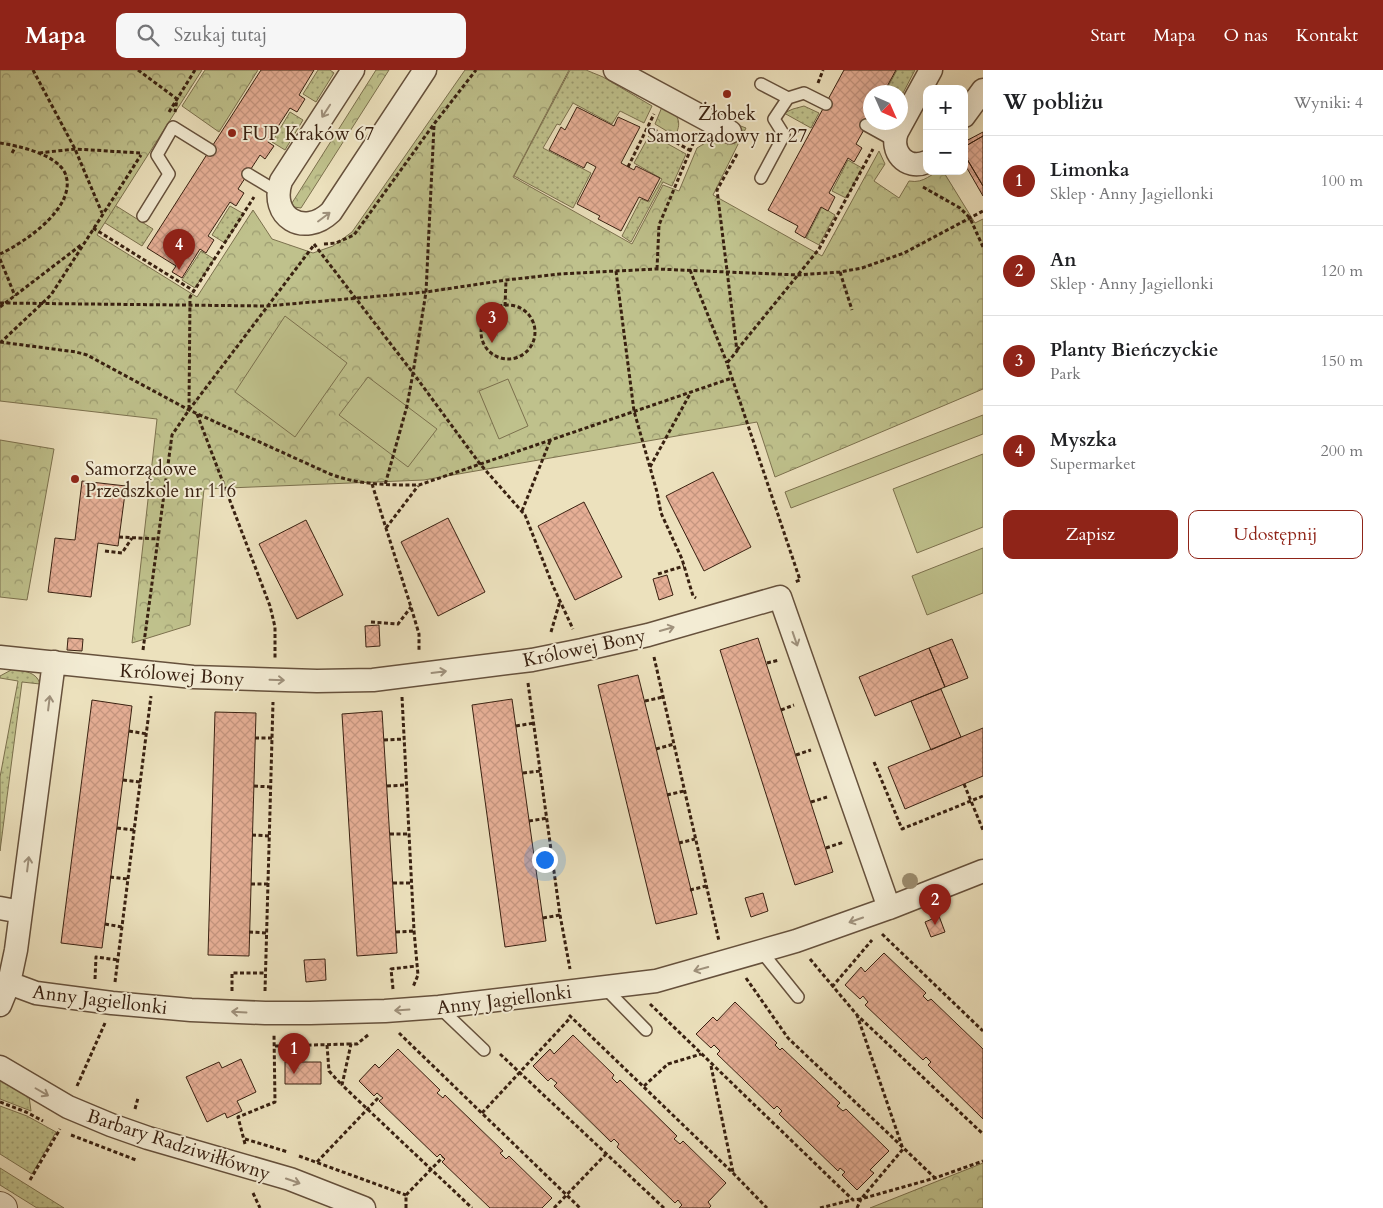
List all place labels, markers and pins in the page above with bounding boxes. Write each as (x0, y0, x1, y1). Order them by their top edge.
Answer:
marker: Żłobek Samorządowy nr 27 (721, 88, 733, 100)
place label: Żłobek Samorządowy nr 27 (647, 101, 808, 149)
place label: FUP Kraków 67 (242, 121, 374, 147)
marker: FUP Kraków 67 (226, 127, 238, 139)
pin: 4 (163, 229, 195, 270)
pin: 3 (476, 302, 508, 343)
place label: Samorządowe Przedszkole nr 116 (85, 456, 236, 504)
marker: Samorządowe Przedszkole nr 116 (69, 473, 81, 485)
pin: 2 (919, 884, 951, 925)
pin: 1 (278, 1033, 310, 1074)

